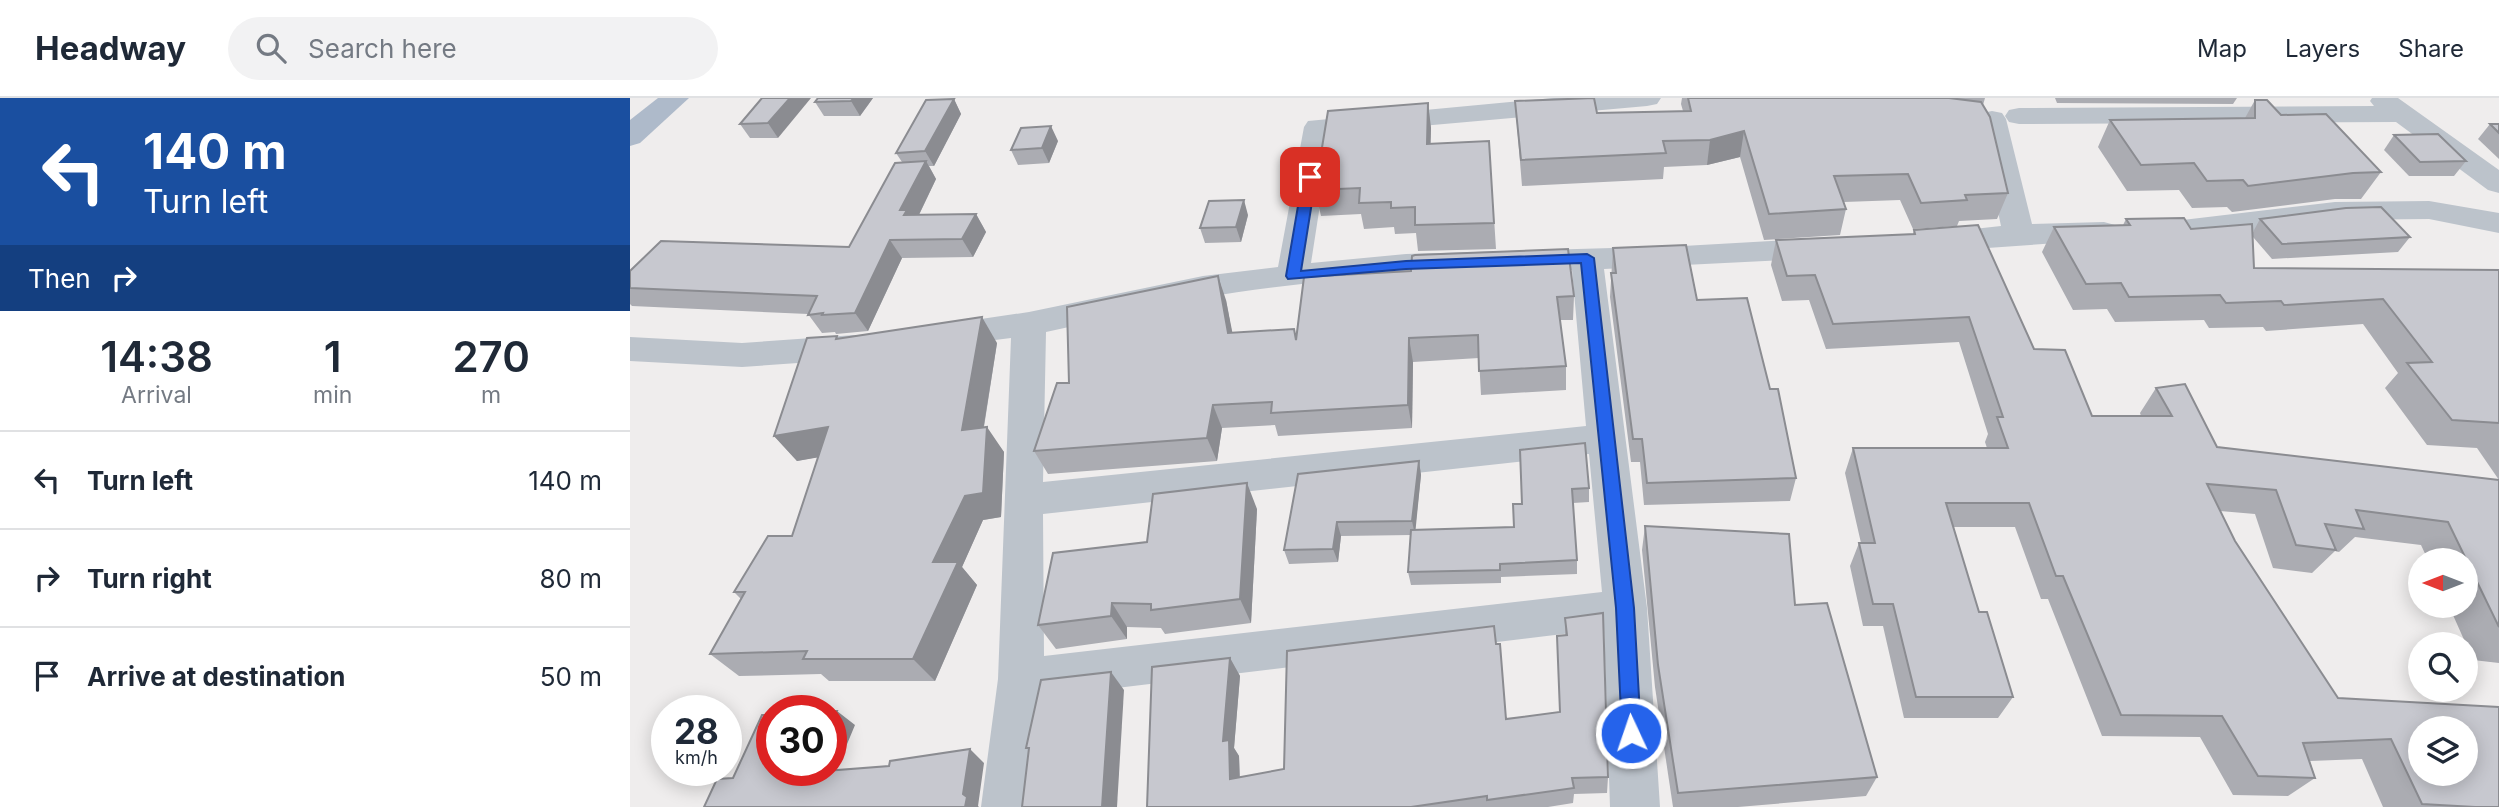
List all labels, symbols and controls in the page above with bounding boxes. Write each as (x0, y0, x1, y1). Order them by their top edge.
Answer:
search box (228, 17, 718, 80)
text: Headway (35, 28, 186, 68)
icon: search (252, 29, 290, 67)
text: Search here (308, 33, 457, 64)
text: Map (2197, 34, 2247, 63)
text: Layers (2285, 34, 2360, 63)
text: Share (2398, 34, 2464, 63)
text: 140 m (143, 122, 287, 181)
icon: left (28, 126, 119, 217)
pin (1280, 147, 1340, 207)
icon: arrive (1291, 158, 1329, 196)
text: Turn left (143, 182, 268, 221)
icon: right (105, 259, 143, 297)
text: Then (28, 263, 91, 294)
text: 14:38 (100, 331, 213, 382)
text: 1 (324, 331, 342, 382)
text: 270 (452, 331, 530, 382)
text: Arrival (121, 381, 192, 409)
text: min (313, 381, 352, 409)
text: m (481, 381, 501, 409)
icon: left (28, 461, 66, 499)
text: Turn left (87, 465, 193, 496)
text: 140 m (528, 465, 602, 496)
north arrow (2408, 548, 2478, 618)
map controls (2408, 548, 2478, 786)
icon: right (28, 559, 66, 597)
text: Turn right (87, 563, 212, 594)
text: 80 m (539, 563, 602, 594)
button: search (2408, 632, 2478, 702)
icon: arrive (28, 657, 66, 695)
text: Arrive at destination (87, 661, 346, 692)
text: 50 m (540, 661, 602, 692)
speed limit sign: 30 (756, 695, 847, 786)
position arrow (1594, 696, 1668, 770)
text: 28 (674, 710, 719, 752)
button: layers (2408, 716, 2478, 786)
text: km/h (675, 747, 718, 768)

